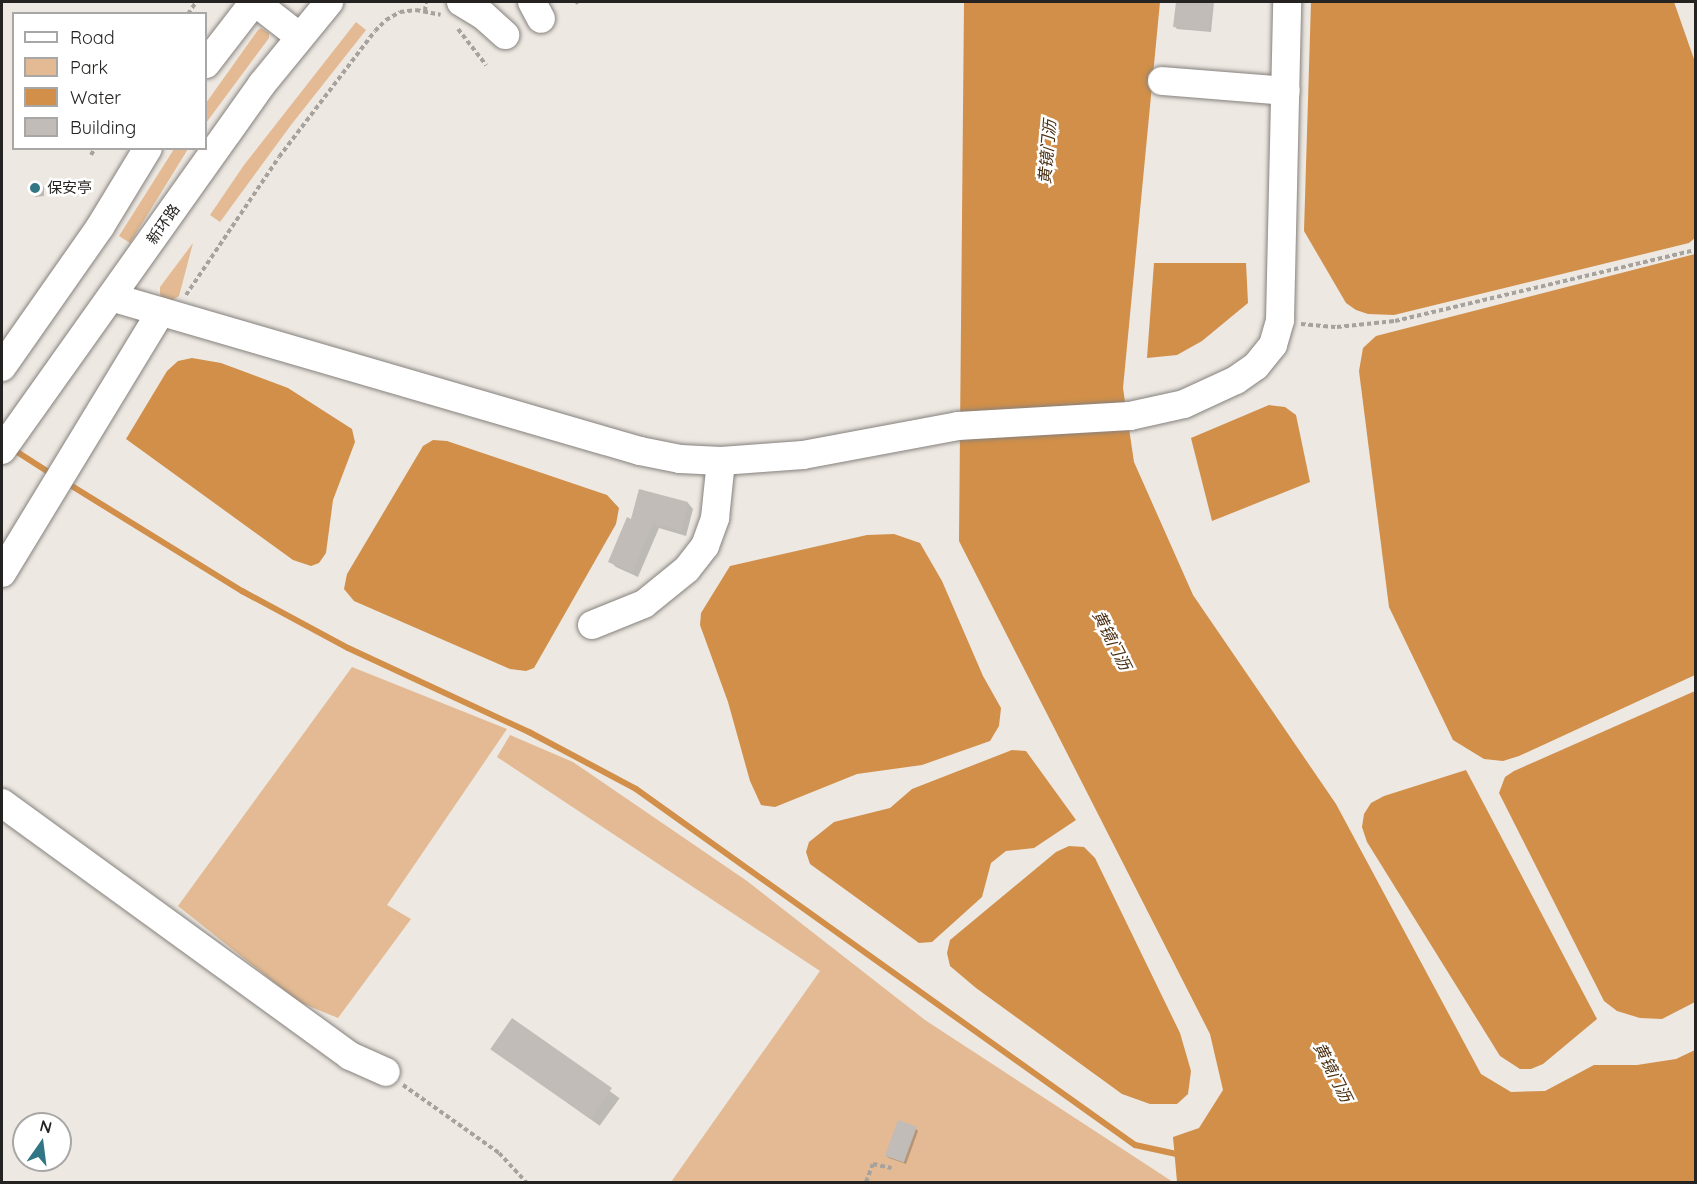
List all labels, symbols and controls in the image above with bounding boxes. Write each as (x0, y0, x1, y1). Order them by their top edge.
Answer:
legend (12, 12, 207, 150)
text: Road (70, 26, 115, 49)
text: Park (70, 56, 108, 79)
text: Water (70, 86, 121, 109)
text: Building (70, 116, 136, 139)
water label: 黄镜门沥 (1035, 119, 1059, 185)
place label: 保安亭 (47, 179, 92, 197)
marker: 保安亭 (28, 181, 42, 195)
street label: 新环路 (143, 200, 183, 248)
water label: 黄镜门沥 (1089, 607, 1135, 673)
water label: 黄镜门沥 (1310, 1039, 1356, 1105)
north arrow (12, 1112, 72, 1172)
text: N (38, 1115, 54, 1138)

